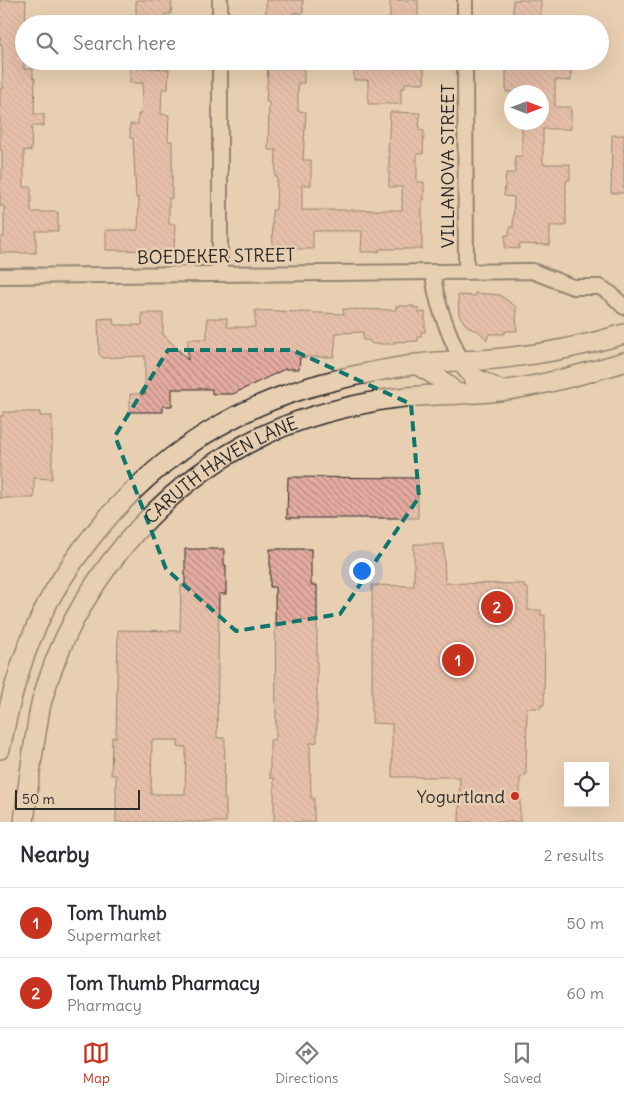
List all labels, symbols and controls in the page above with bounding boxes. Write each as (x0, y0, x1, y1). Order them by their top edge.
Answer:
search box (15, 15, 609, 70)
icon: search (33, 29, 61, 57)
text: Search here (73, 31, 176, 55)
street label: VILLANOVA STREET (436, 84, 459, 248)
north arrow (504, 85, 549, 130)
street label: BOEDEKER STREET (137, 243, 295, 269)
street label: CARUTH HAVEN LANE (139, 411, 300, 528)
your location (349, 558, 375, 584)
pin: 2 (481, 588, 513, 626)
pin: 1 (442, 641, 474, 679)
map controls (564, 762, 609, 807)
button: locate (564, 762, 609, 807)
place label: Yogurtland (417, 785, 505, 808)
scale bar (15, 787, 140, 810)
text: 50 m (22, 790, 55, 808)
marker: Yogurtland (509, 790, 521, 802)
text: Nearby (20, 841, 90, 868)
text: 2 results (544, 845, 604, 865)
text: Tom Thumb (67, 901, 167, 925)
text: 1 (33, 913, 39, 933)
text: 50 m (566, 913, 604, 933)
text: Supermarket (67, 925, 161, 945)
text: Tom Thumb Pharmacy (67, 971, 260, 995)
text: 2 (32, 983, 40, 1003)
text: 60 m (566, 983, 604, 1003)
text: Pharmacy (67, 995, 142, 1015)
tab: Map (82, 1039, 110, 1087)
tab: Directions (275, 1039, 338, 1087)
tab: Saved (503, 1039, 542, 1087)

